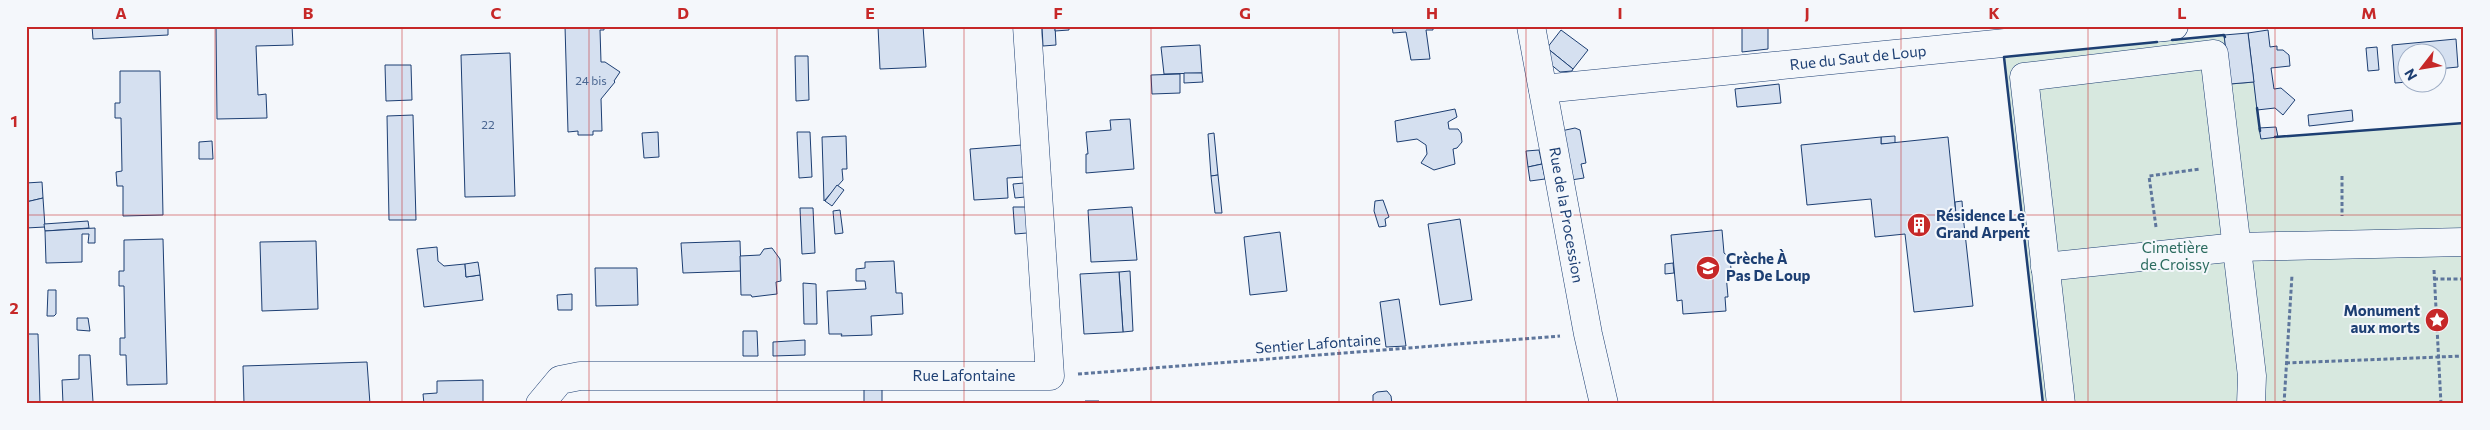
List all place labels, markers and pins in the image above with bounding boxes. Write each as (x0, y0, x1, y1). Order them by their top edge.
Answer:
place label: Résidence Le Grand Arpent (1936, 206, 2030, 241)
building icon: Résidence Le Grand Arpent (1906, 212, 1932, 238)
place label: Crèche À Pas De Loup (1726, 249, 1810, 284)
school or university icon: Crèche À Pas De Loup (1695, 255, 1721, 281)
place label: Monument aux morts (2343, 301, 2420, 336)
place icon: Monument aux morts (2424, 307, 2450, 333)

